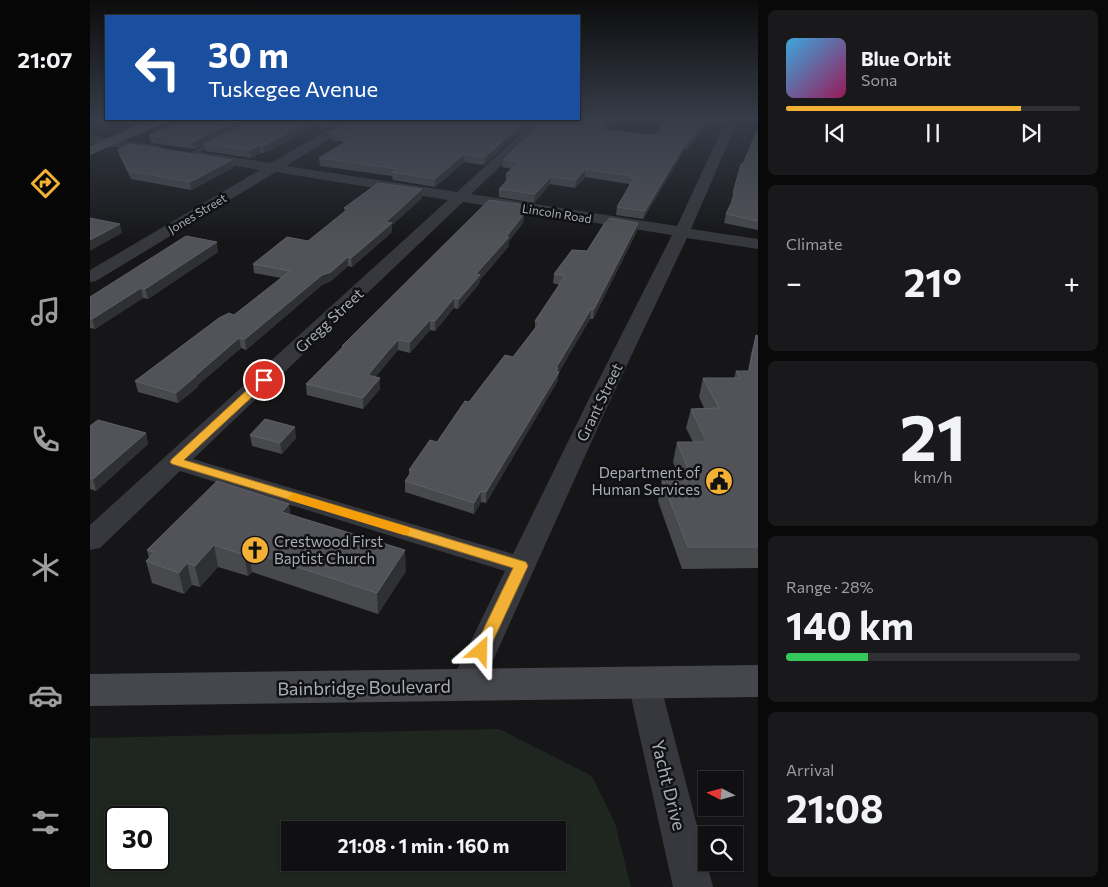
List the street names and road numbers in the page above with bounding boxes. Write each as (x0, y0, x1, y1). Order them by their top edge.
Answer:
street label: Jones Street (165, 190, 229, 237)
street label: Lincoln Road (521, 201, 593, 225)
street label: Gregg Street (291, 284, 367, 356)
street label: Grant Street (572, 360, 626, 444)
street label: Bainbridge Boulevard (277, 674, 451, 700)
street label: Yacht Drive (647, 737, 691, 833)

